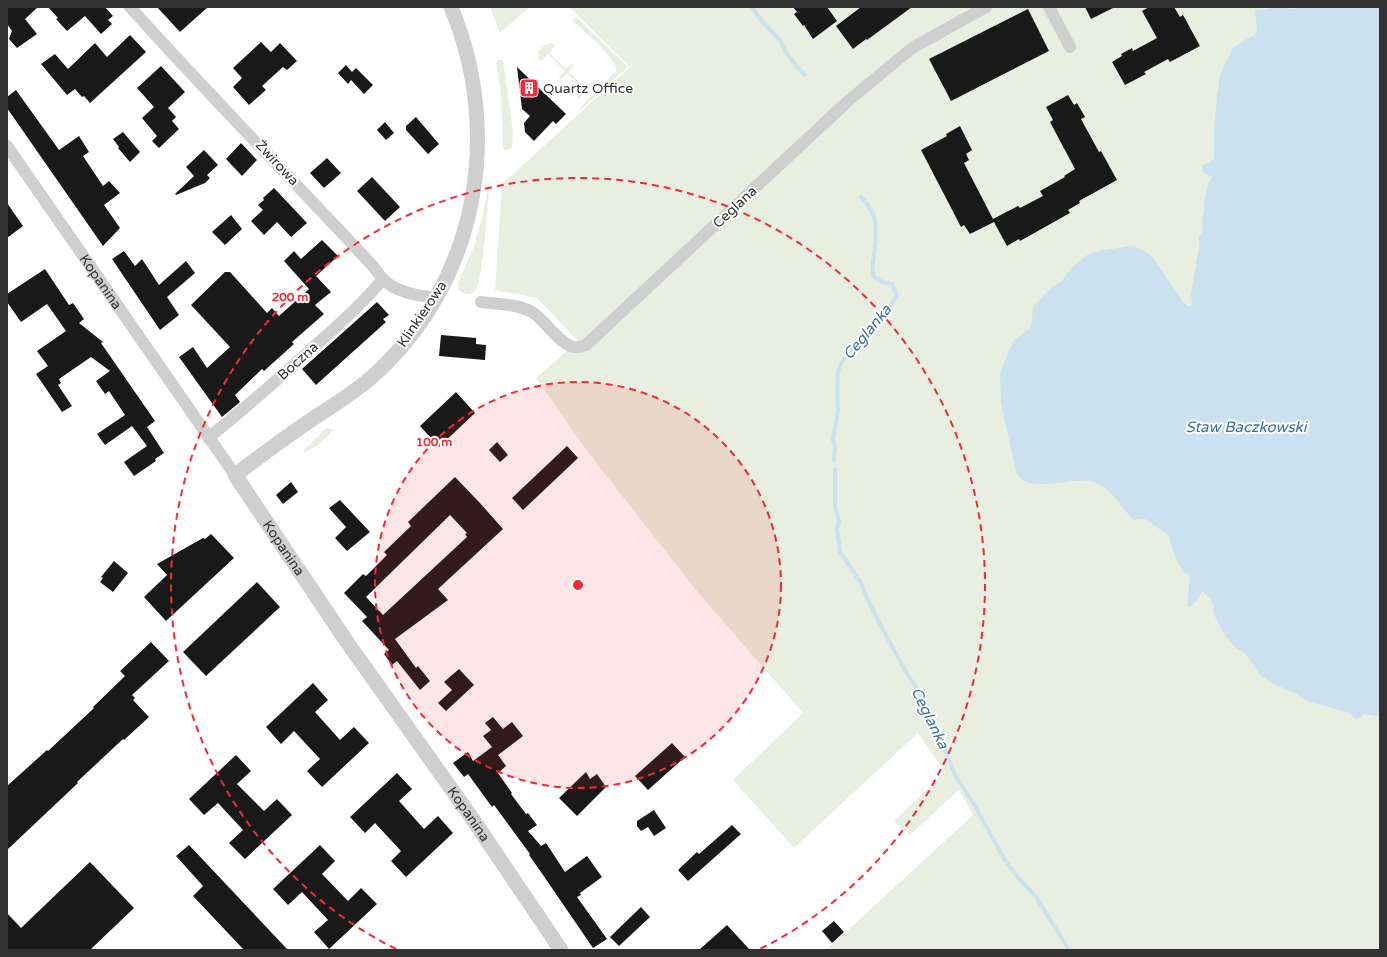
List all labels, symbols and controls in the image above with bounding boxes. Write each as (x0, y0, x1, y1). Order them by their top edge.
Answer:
building icon: Quartz Office (518, 77, 540, 99)
place label: Quartz Office (543, 80, 633, 97)
street label: Żwirowa (252, 137, 302, 189)
street label: Ceglana (709, 182, 761, 232)
street label: Kopanina (76, 251, 126, 312)
street label: Klinkierowa (394, 278, 450, 350)
text: 200 m (272, 290, 308, 304)
water label: Ceglanka (839, 301, 895, 363)
street label: Boczna (274, 338, 322, 384)
water label: Staw Baczkowski (1185, 418, 1309, 436)
text: 100 m (416, 435, 452, 449)
street label: Kopanina (259, 517, 309, 579)
centre of rings (571, 578, 585, 592)
water label: Ceglanka (907, 684, 953, 752)
street label: Kopanina (444, 783, 494, 845)

